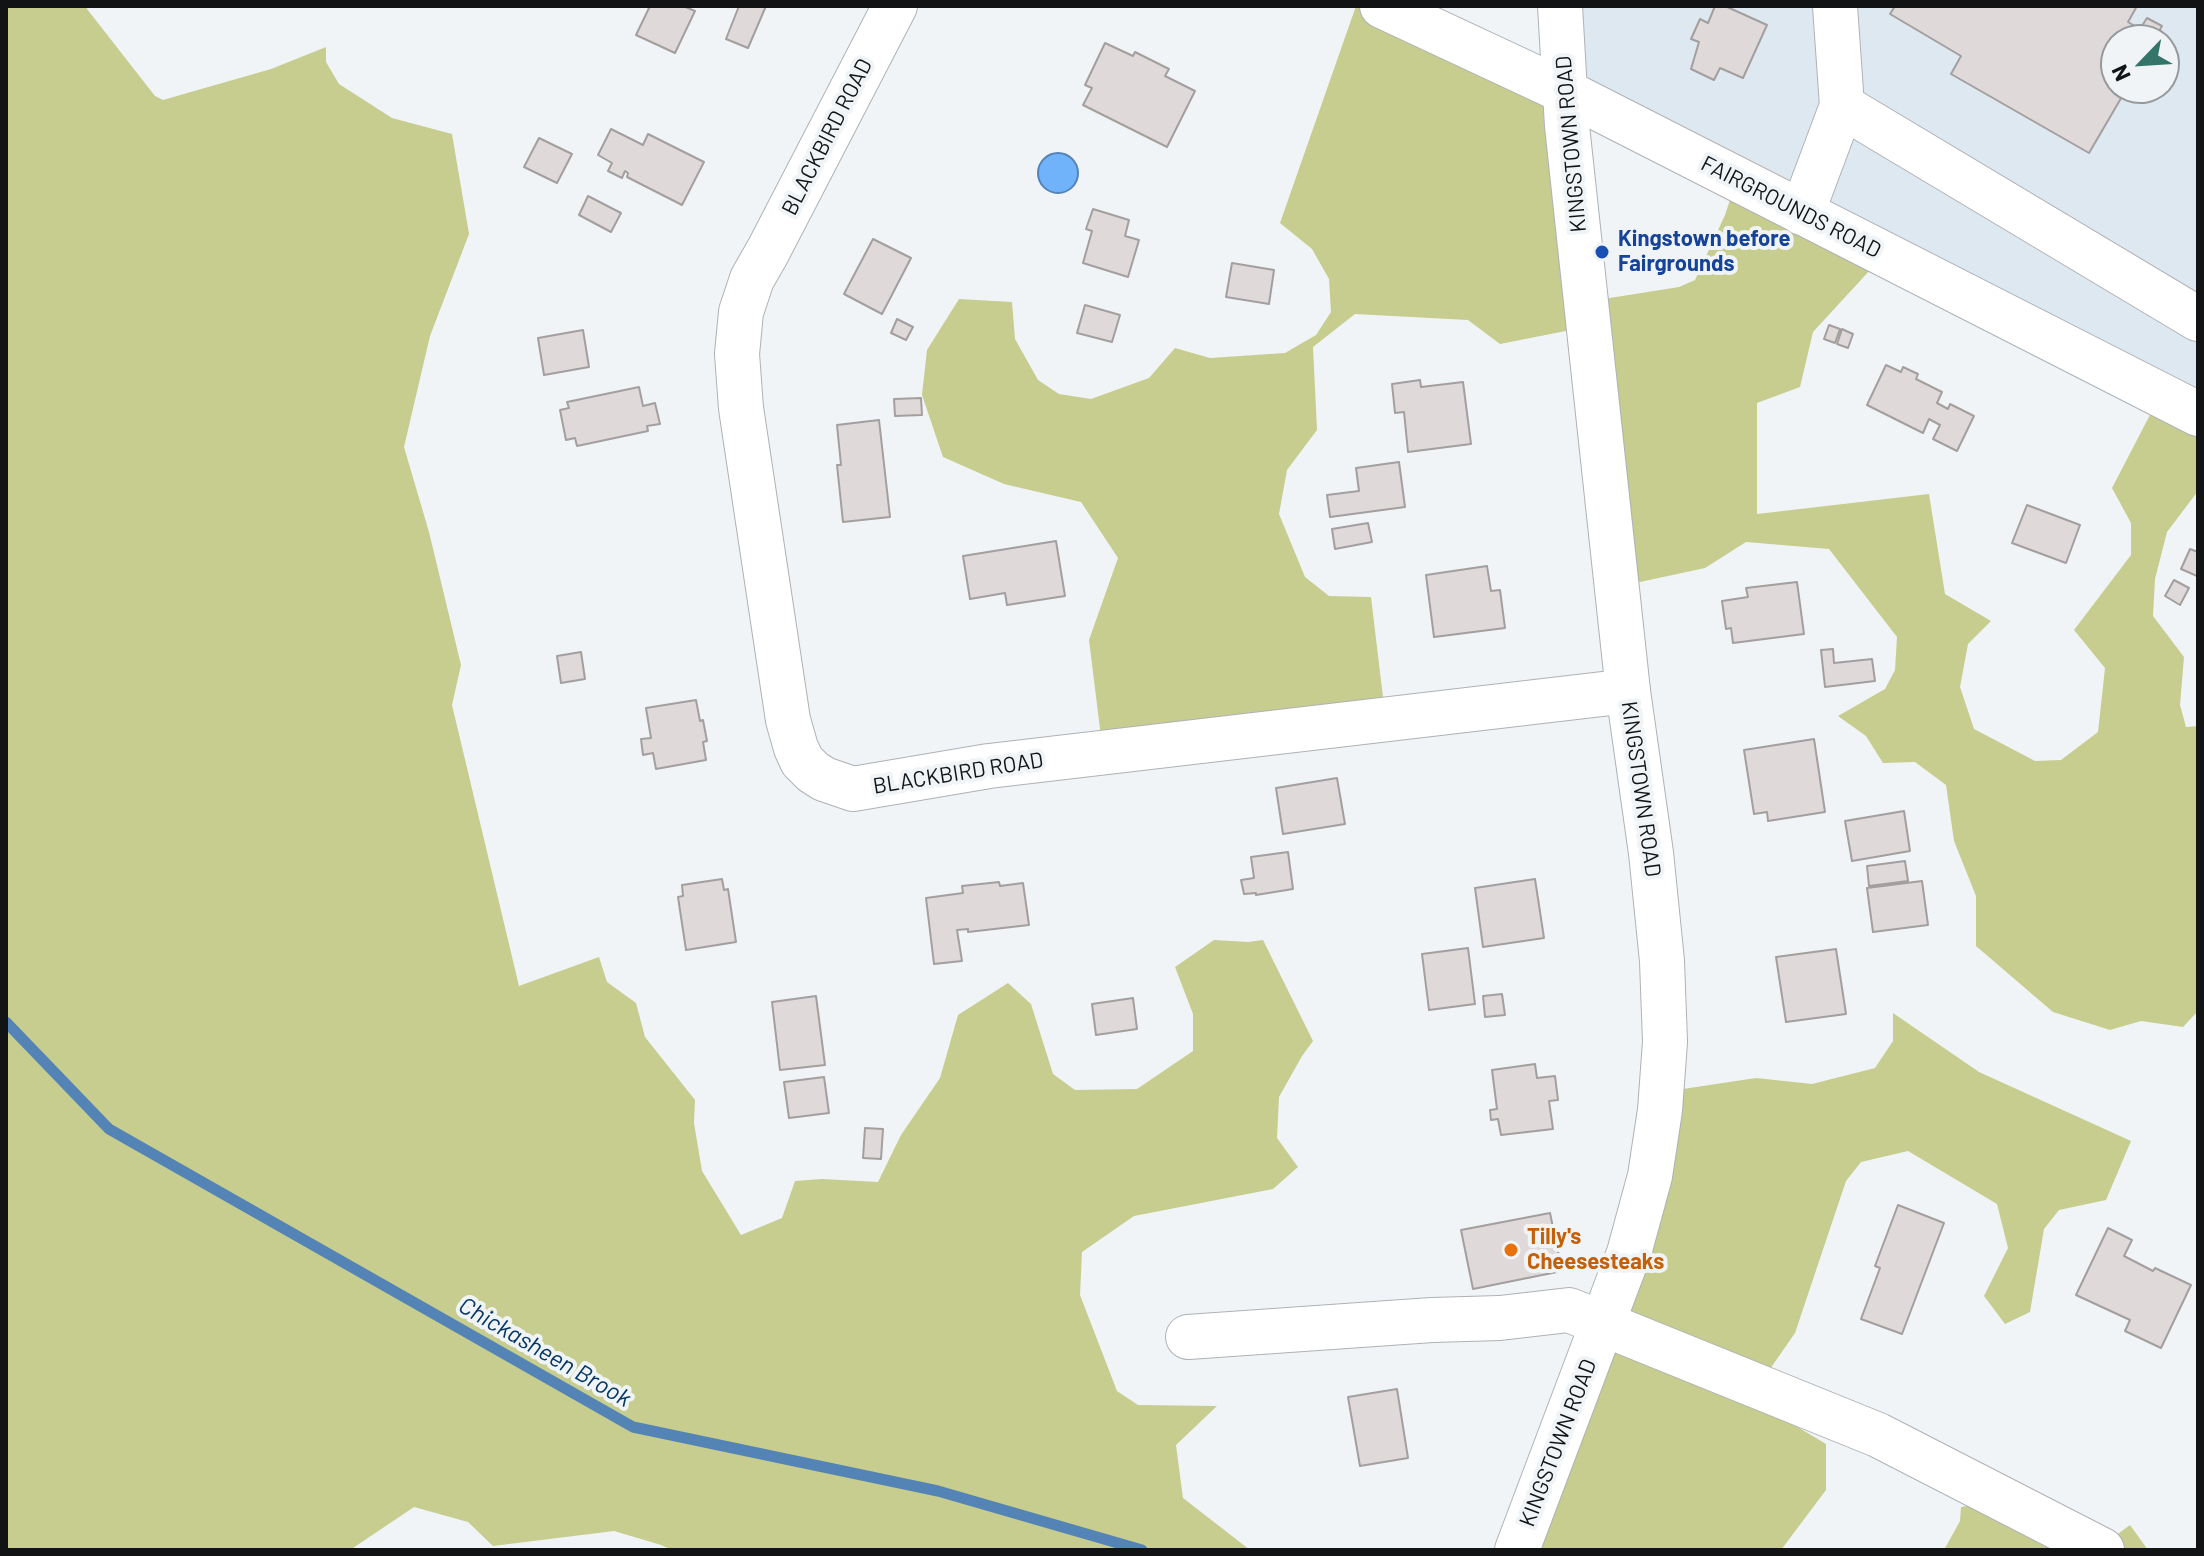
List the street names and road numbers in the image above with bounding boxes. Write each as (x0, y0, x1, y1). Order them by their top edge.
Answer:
street label: BLACKBIRD ROAD (776, 54, 878, 220)
street label: KINGSTOWN ROAD (1550, 55, 1592, 233)
street label: FAIRGROUNDS ROAD (1697, 150, 1885, 264)
street label: KINGSTOWN ROAD (1616, 699, 1666, 879)
street label: BLACKBIRD ROAD (871, 746, 1045, 800)
street label: KINGSTOWN ROAD (1514, 1356, 1602, 1530)

